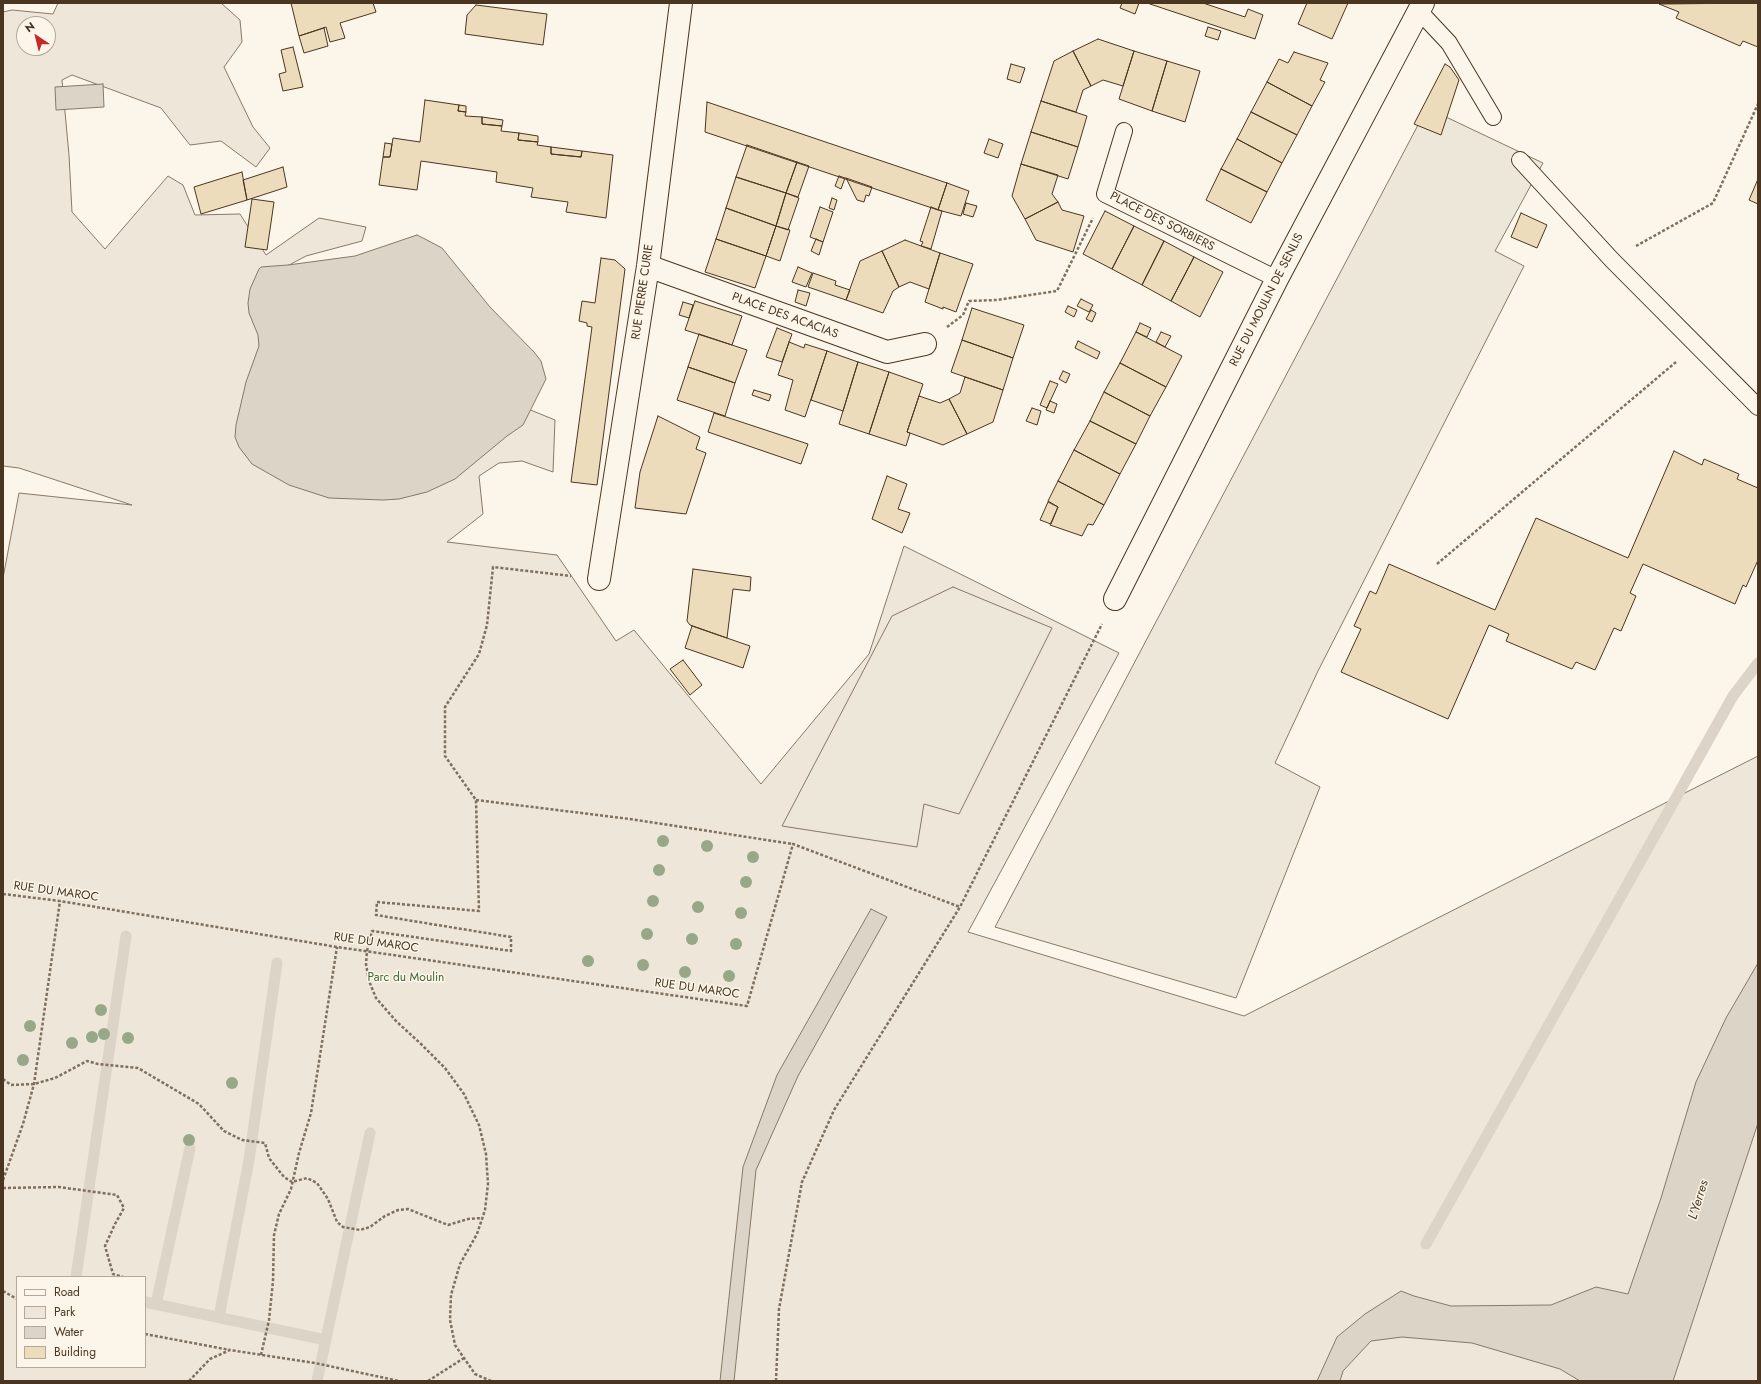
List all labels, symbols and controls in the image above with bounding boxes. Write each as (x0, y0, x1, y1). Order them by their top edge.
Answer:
north arrow (16, 16, 56, 56)
text: N (22, 18, 38, 36)
street label: PLACE DES SORBIERS (1107, 189, 1217, 255)
street label: RUE DU MOULIN DE SENLIS (1227, 231, 1307, 369)
street label: RUE PIERRE CURIE (629, 243, 657, 341)
street label: PLACE DES ACACIAS (730, 290, 840, 342)
street label: RUE DU MAROC (13, 879, 99, 905)
street label: RUE DU MAROC (333, 930, 419, 956)
park label: Parc du Moulin (368, 971, 444, 985)
street label: RUE DU MAROC (654, 976, 740, 1002)
water label: L'Yerres (1686, 1178, 1712, 1222)
legend (16, 1276, 146, 1368)
text: Road (54, 1283, 80, 1301)
text: Park (54, 1303, 75, 1321)
text: Water (54, 1323, 84, 1341)
text: Building (54, 1343, 96, 1361)

